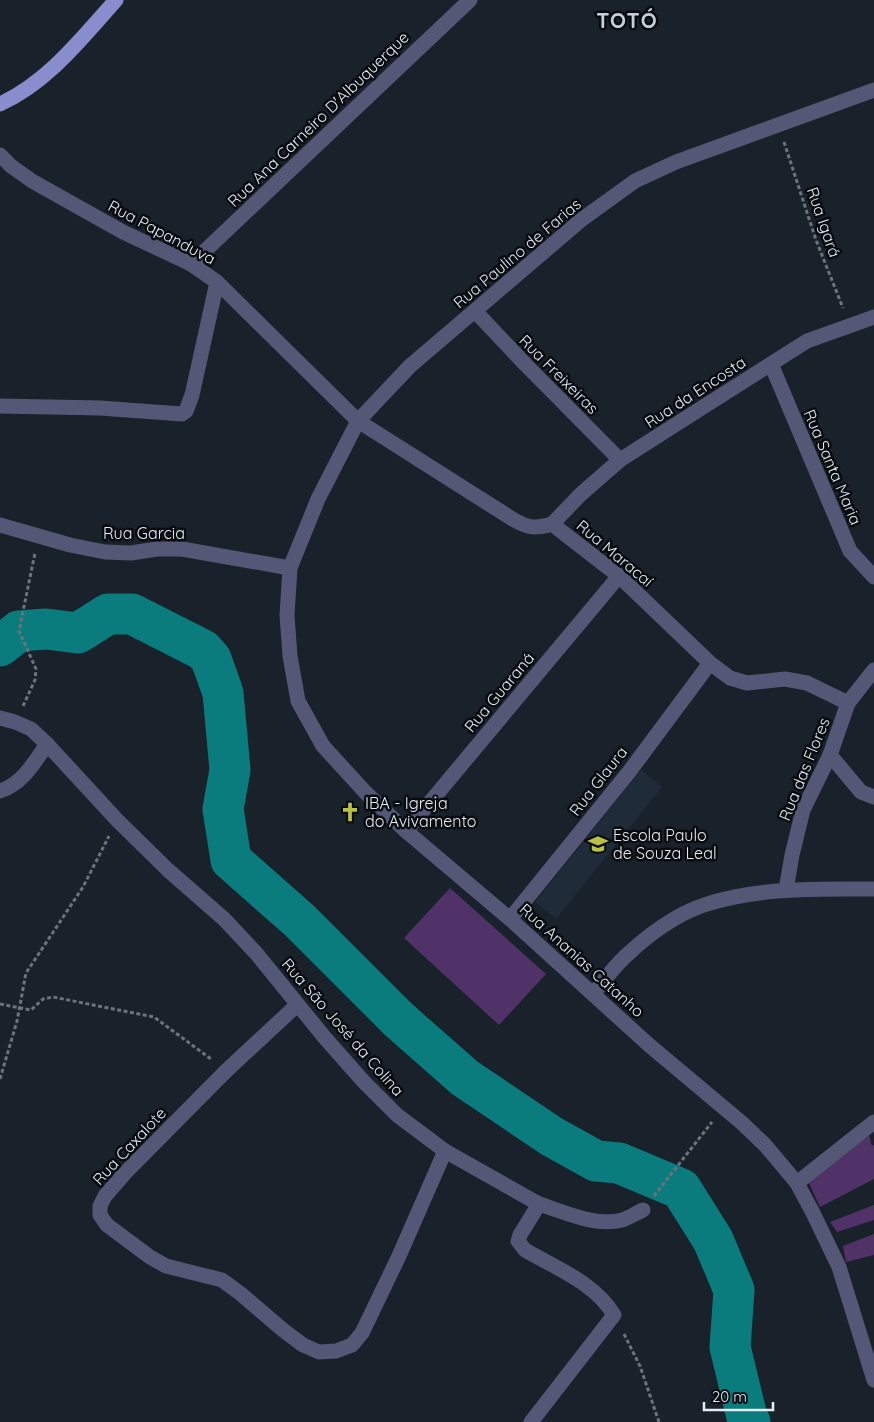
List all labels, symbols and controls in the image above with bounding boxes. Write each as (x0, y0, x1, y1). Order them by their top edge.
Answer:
district label: TOTÓ (596, 7, 658, 33)
street label: Rua Ana Carneiro D'Albuquerque (223, 27, 413, 211)
street label: Rua Igará (803, 184, 845, 260)
street label: Rua Paulino de Farias (449, 194, 585, 312)
street label: Rua Papanduva (105, 195, 219, 269)
street label: Rua Freixeiras (515, 330, 603, 418)
street label: Rua da Encosta (641, 352, 749, 432)
street label: Rua Santa Maria (800, 406, 866, 528)
street label: Rua Maracaí (573, 515, 658, 591)
street label: Rua Garcia (103, 523, 185, 543)
street label: Rua Guaraná (460, 648, 538, 736)
street label: Rua das Flores (774, 714, 834, 824)
street label: Rua Glaura (565, 742, 631, 820)
place label: IBA - Igreja do Avivamento (365, 793, 477, 831)
church icon: IBA - Igreja do Avivamento (339, 801, 361, 823)
place label: Escola Paulo de Souza Leal (613, 825, 717, 863)
school or university icon: Escola Paulo de Souza Leal (587, 833, 609, 855)
street label: Rua Ananias Catanho (516, 899, 648, 1021)
street label: Rua São José da Colina (278, 954, 408, 1100)
street label: Rua Caxalote (88, 1103, 170, 1189)
scale bar (704, 1380, 773, 1412)
text: 20 m (712, 1387, 747, 1406)

